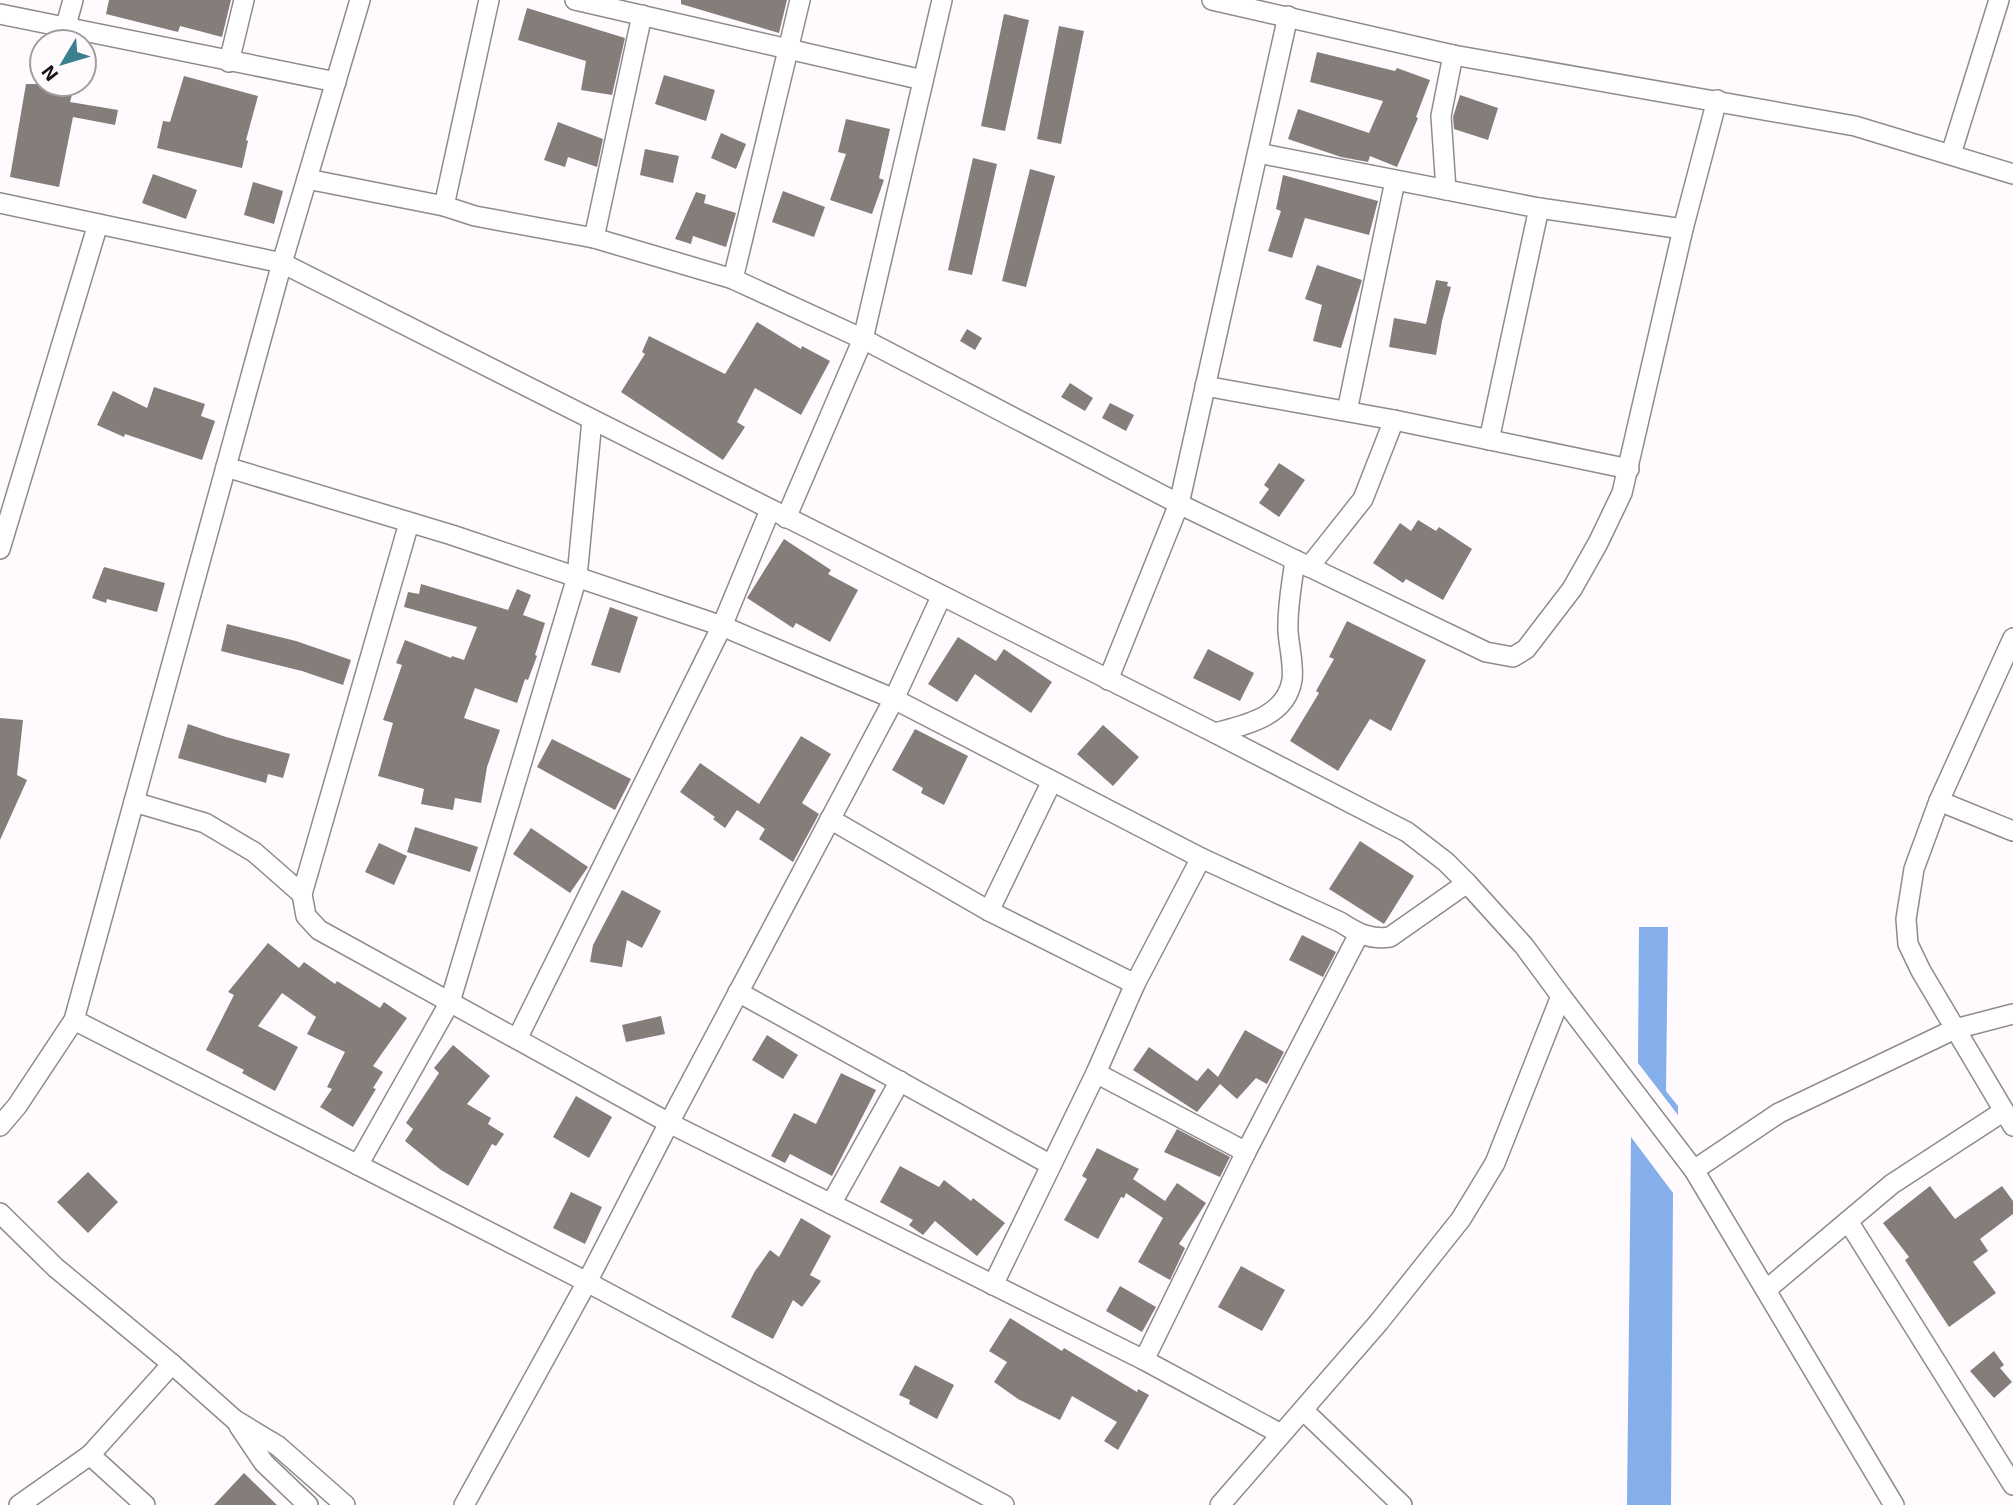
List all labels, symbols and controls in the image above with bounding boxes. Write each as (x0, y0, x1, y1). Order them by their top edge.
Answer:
north arrow (28, 28, 98, 98)
text: N (36, 61, 62, 86)

